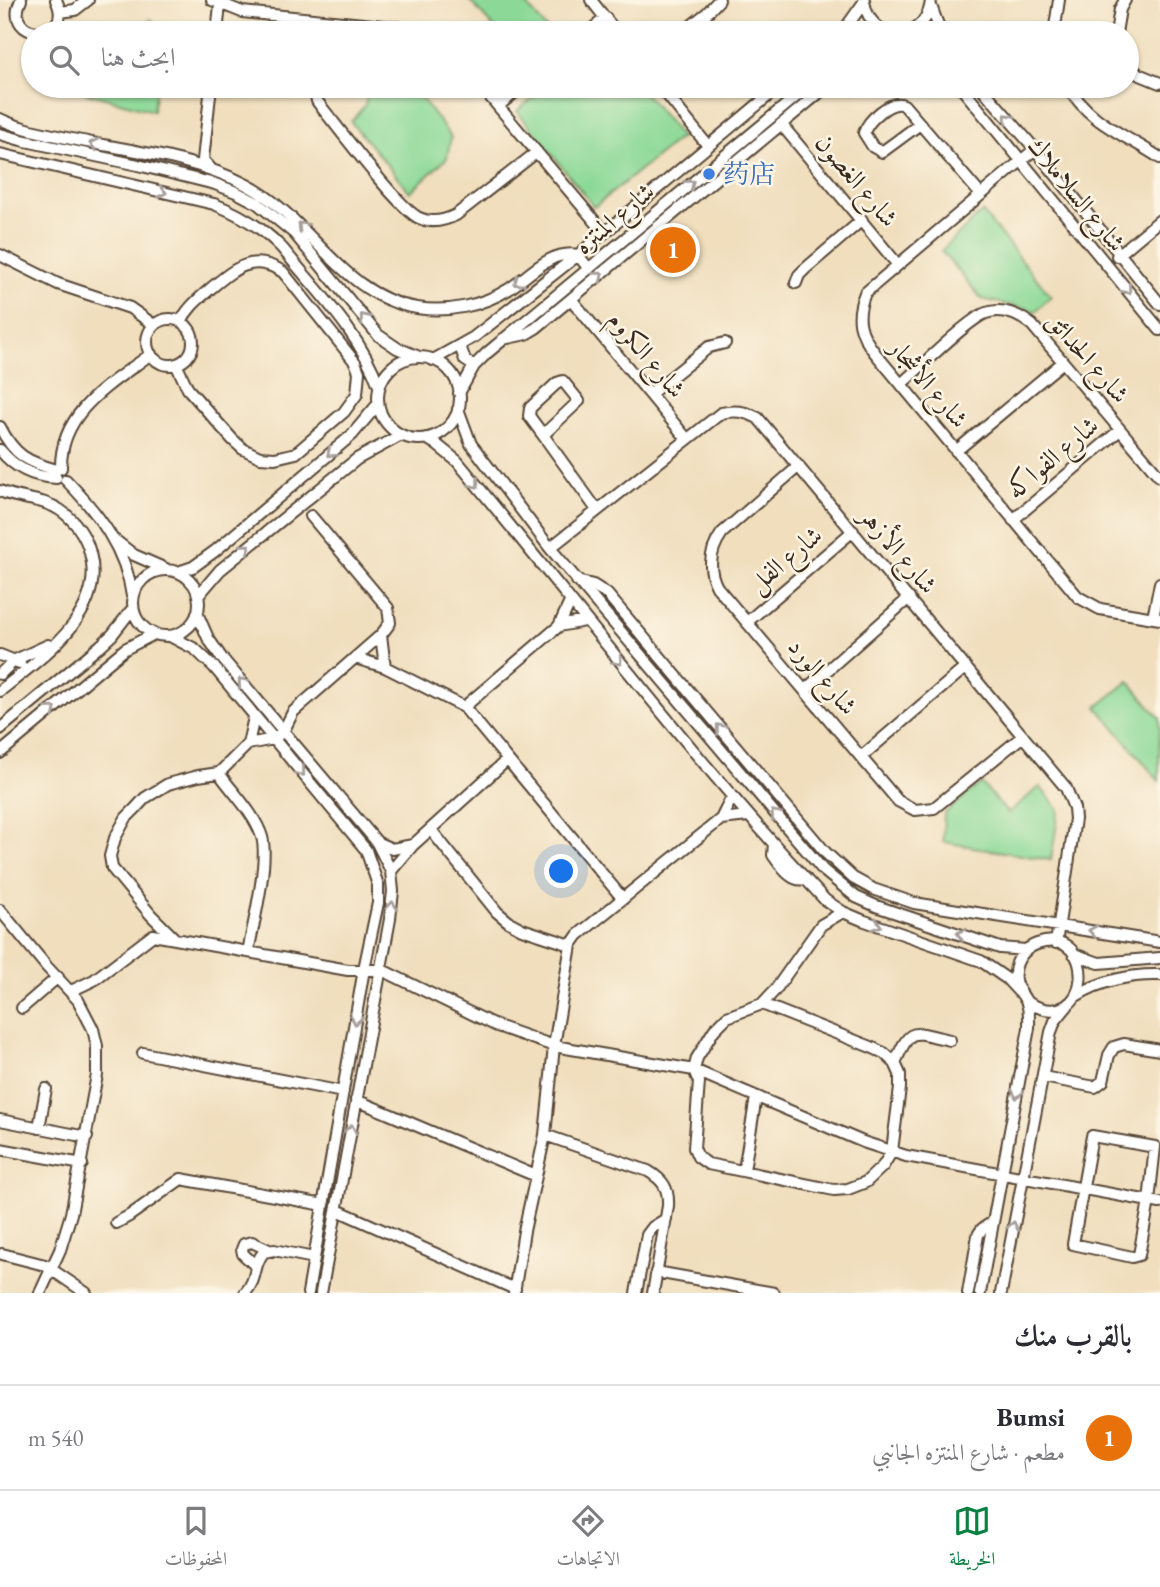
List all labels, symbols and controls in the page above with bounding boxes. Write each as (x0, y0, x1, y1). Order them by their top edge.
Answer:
search box (21, 21, 1139, 98)
text: ابحث هنا (101, 40, 176, 74)
icon: search (45, 41, 83, 79)
one-way arrow (1004, 113, 1016, 126)
street label: شارع الغصون (804, 126, 906, 237)
street label: شارع السلاملاك (1016, 130, 1134, 262)
one-way arrow (88, 137, 100, 152)
place label: 药店 (723, 157, 775, 191)
marker: 药店 (701, 166, 717, 182)
street label: شارع المنتزه (567, 174, 665, 266)
one-way arrow (681, 180, 694, 192)
one-way arrow (156, 183, 168, 198)
one-way arrow (297, 221, 310, 234)
pin: 1 (650, 224, 696, 276)
one-way arrow (591, 272, 604, 284)
one-way arrow (513, 274, 526, 287)
one-way arrow (1119, 283, 1132, 295)
street label: شارع الكروم (596, 303, 694, 409)
street label: شارع الحدائق (1035, 304, 1137, 413)
one-way arrow (360, 314, 372, 327)
street label: شارع الأشجار (876, 328, 977, 438)
street label: شارع الفواكه (998, 408, 1109, 510)
one-way arrow (326, 445, 339, 457)
one-way arrow (467, 476, 480, 489)
street label: شارع الأزهر (847, 496, 946, 604)
street label: شارع الفل (741, 518, 833, 604)
one-way arrow (239, 544, 251, 557)
street label: شارع الورد (777, 630, 865, 725)
one-way arrow (610, 653, 622, 666)
one-way arrow (238, 677, 250, 690)
one-way arrow (45, 705, 57, 718)
one-way arrow (716, 723, 728, 736)
one-way arrow (293, 763, 305, 776)
one-way arrow (771, 810, 783, 823)
your location (544, 854, 578, 888)
one-way arrow (384, 900, 399, 911)
one-way arrow (871, 917, 883, 931)
one-way arrow (1087, 924, 1098, 939)
one-way arrow (955, 928, 968, 942)
one-way arrow (349, 1014, 364, 1026)
one-way arrow (1011, 1088, 1026, 1100)
one-way arrow (342, 1124, 357, 1136)
one-way arrow (1005, 1220, 1020, 1232)
text: بالقرب منك (1014, 1316, 1132, 1355)
text: Bumsi (996, 1400, 1065, 1434)
text: 540 m (28, 1423, 84, 1453)
text: 1 (1103, 1423, 1115, 1453)
text: مطعم · شارع المنتزه الجانبي (872, 1437, 1065, 1467)
tab: المحفوظات (165, 1502, 227, 1577)
tab: الاتجاهات (556, 1502, 620, 1577)
tab: الخريطة (949, 1502, 995, 1577)

